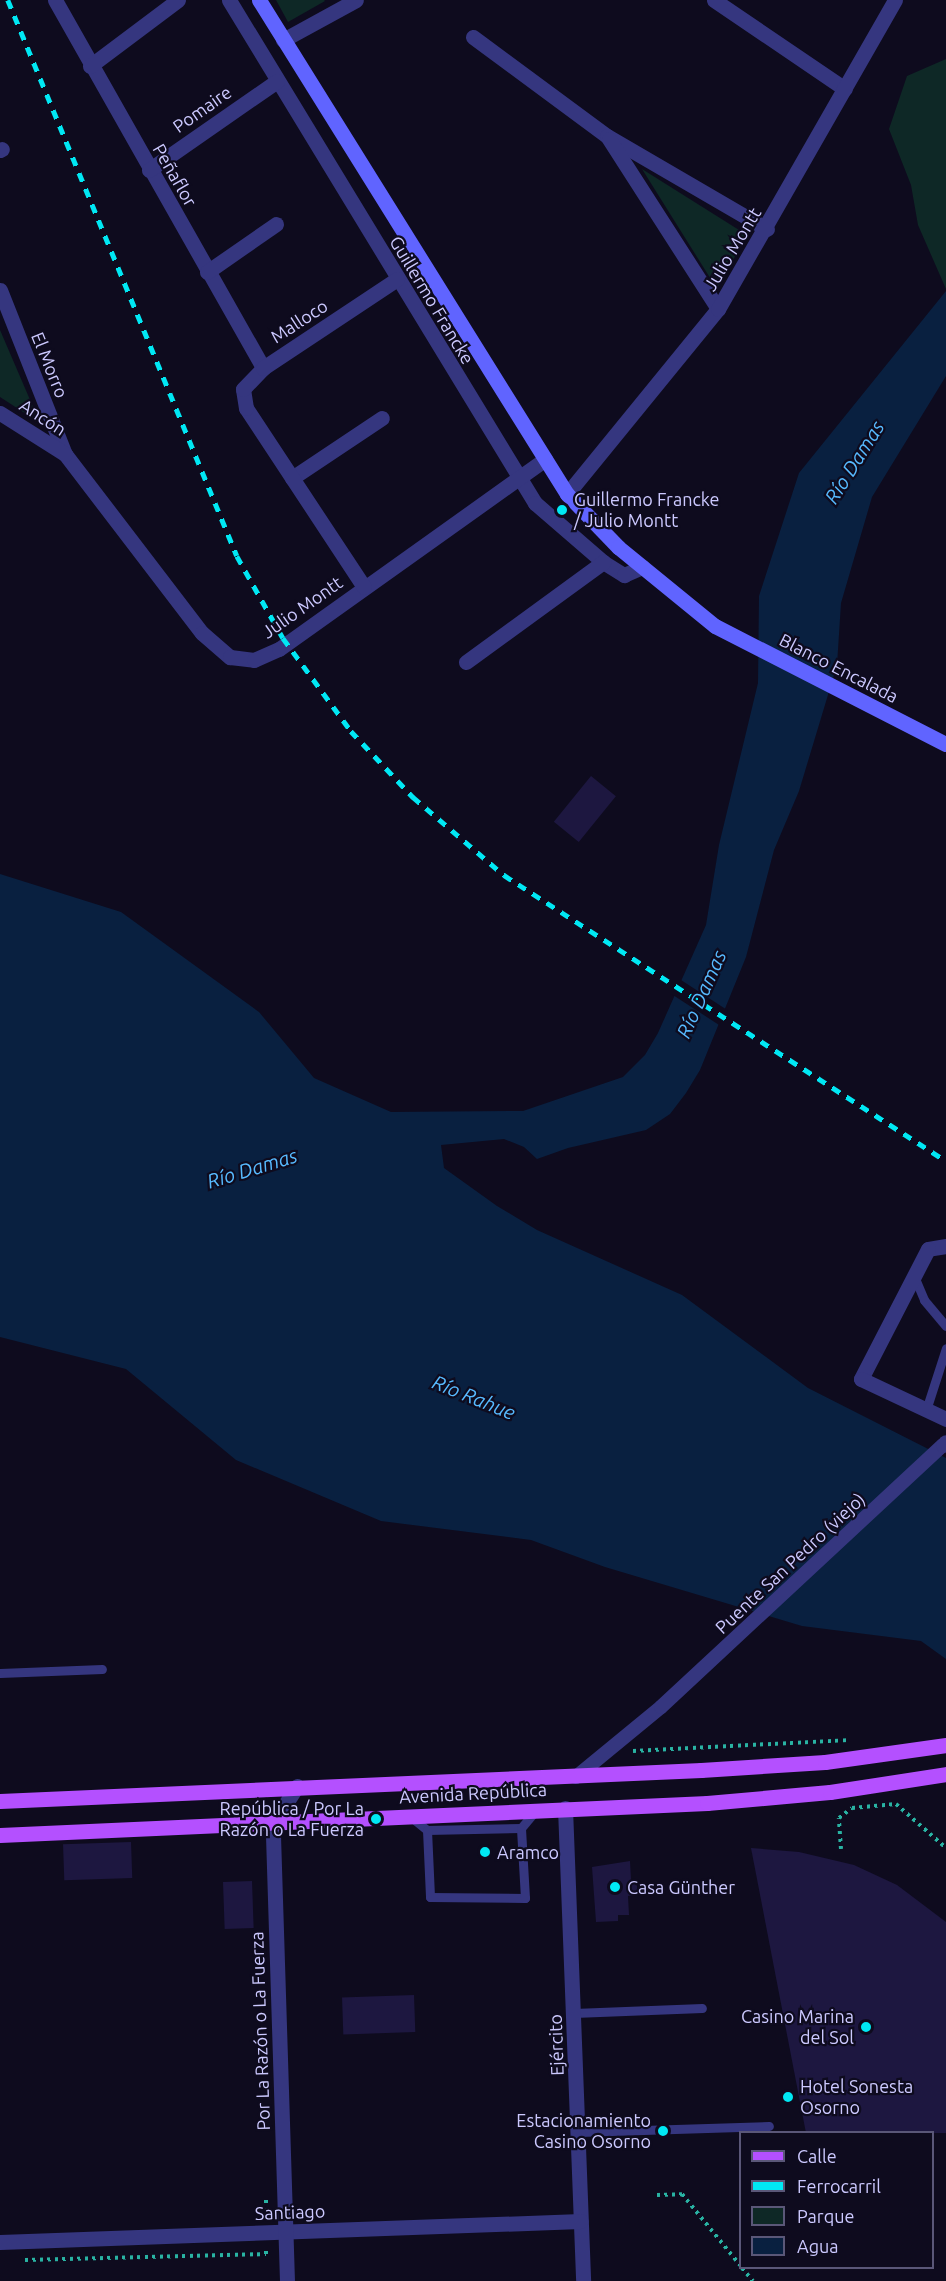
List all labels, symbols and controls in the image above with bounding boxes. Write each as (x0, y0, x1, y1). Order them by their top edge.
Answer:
street label: Pomaire (168, 81, 236, 137)
street label: Peñaflor (148, 140, 202, 210)
street label: Julio Montt (699, 203, 765, 295)
street label: Guillermo Francke (385, 232, 479, 368)
street label: Malloco (266, 295, 332, 347)
street label: El Morro (27, 329, 73, 401)
street label: Ancón (16, 394, 70, 440)
water label: Río Damas (819, 416, 889, 508)
place label: Guillermo Francke / Julio Montt (574, 489, 720, 532)
marker: Guillermo Francke / Julio Montt (555, 503, 569, 517)
street label: Julio Montt (258, 571, 346, 643)
street label: Blanco Encalada (776, 629, 902, 707)
water label: Río Damas (671, 946, 731, 1042)
water label: Río Damas (204, 1143, 300, 1193)
water label: Río Rahue (429, 1369, 519, 1425)
street label: Puente San Pedro (viejo) (711, 1488, 869, 1638)
street label: Avenida República (399, 1778, 547, 1808)
place label: República / Por La Razón o La Fuerza (220, 1798, 364, 1840)
marker: República / Por La Razón o La Fuerza (369, 1812, 383, 1826)
place label: Aramco (497, 1841, 559, 1863)
marker: Aramco (478, 1845, 492, 1859)
place label: Casa Günther (627, 1876, 735, 1898)
marker: Casa Günther (608, 1880, 622, 1894)
street label: Por La Razón o La Fuerza (246, 1931, 274, 2131)
place label: Casino Marina del Sol (741, 2006, 854, 2048)
street label: Ejército (544, 2014, 568, 2076)
marker: Casino Marina del Sol (859, 2020, 873, 2034)
place label: Hotel Sonesta Osorno (800, 2076, 913, 2118)
marker: Hotel Sonesta Osorno (781, 2090, 795, 2104)
place label: Estacionamiento Casino Osorno (516, 2110, 651, 2152)
marker: Estacionamiento Casino Osorno (656, 2124, 670, 2138)
legend (739, 2131, 934, 2269)
text: Calle (797, 2146, 837, 2166)
text: Ferrocarril (797, 2176, 881, 2196)
street label: Santiago (254, 2200, 326, 2224)
text: Parque (797, 2206, 854, 2226)
text: Agua (797, 2236, 839, 2256)

